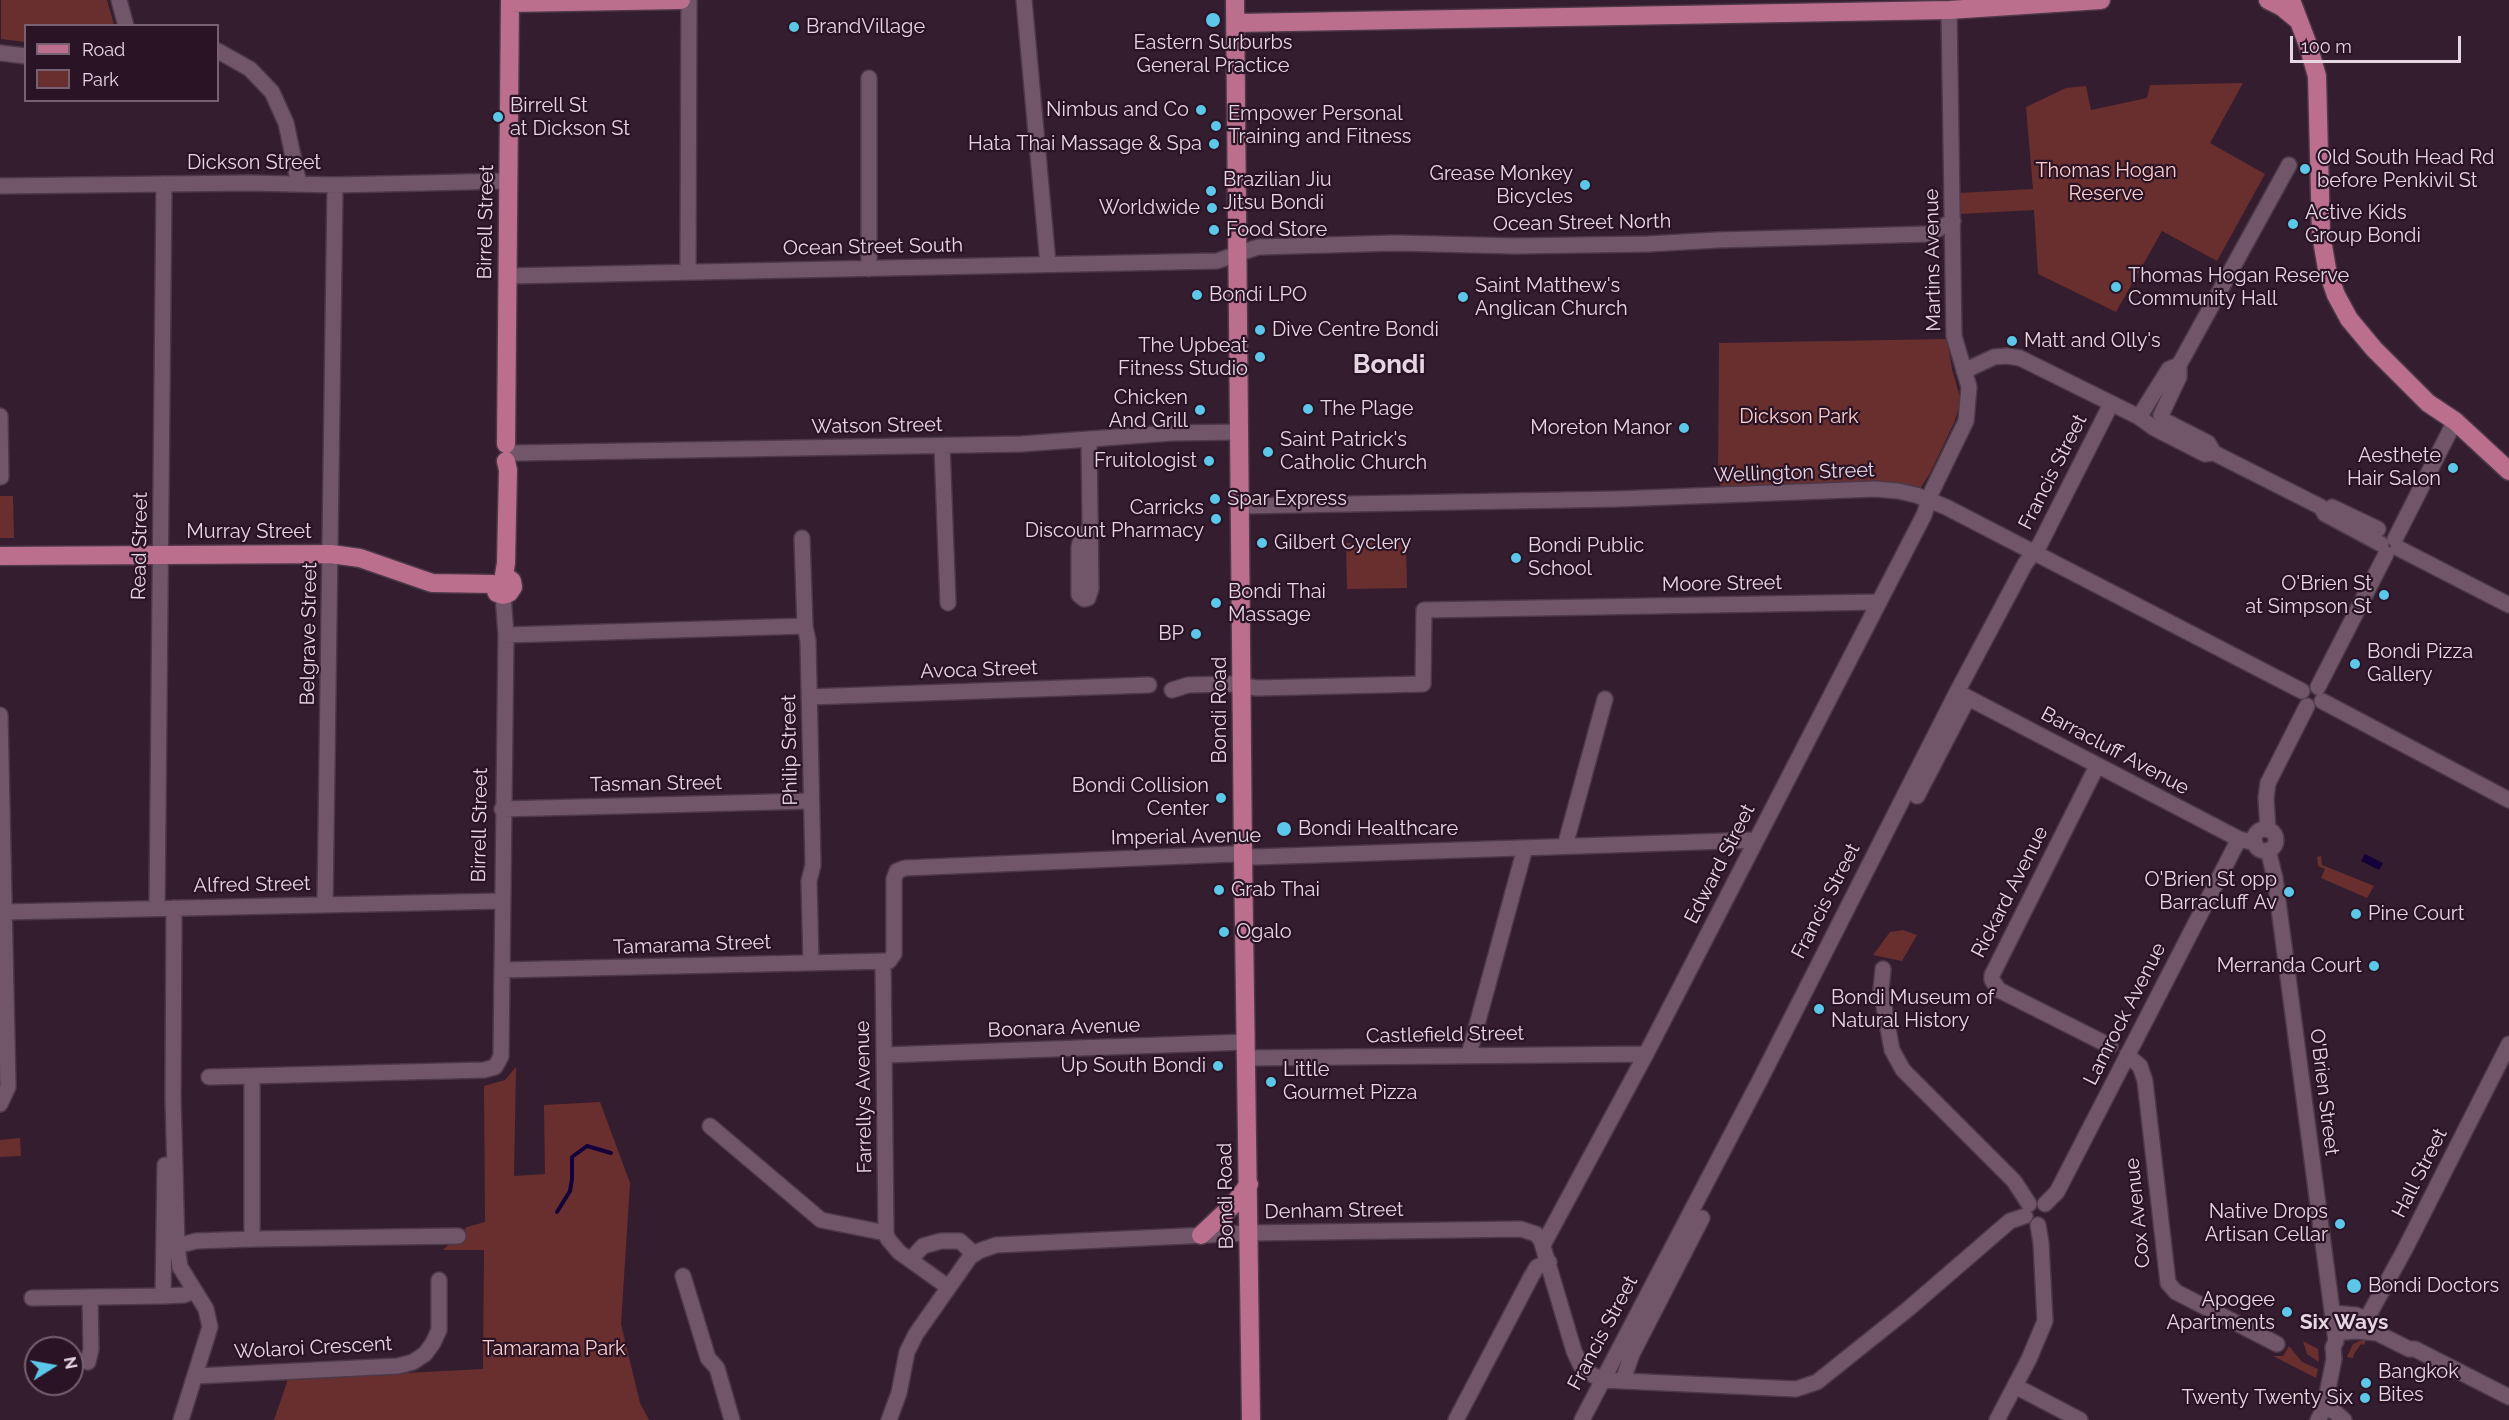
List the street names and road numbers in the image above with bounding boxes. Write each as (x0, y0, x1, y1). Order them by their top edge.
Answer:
street label: Dickson Street (187, 151, 321, 175)
street label: Birrell Street (473, 165, 499, 279)
street label: Martins Avenue (1920, 188, 1946, 332)
street label: Ocean Street North (1493, 209, 1671, 237)
street label: Ocean Street South (783, 233, 963, 261)
street label: Francis Street (2014, 410, 2092, 534)
street label: Watson Street (811, 413, 943, 439)
street label: Wellington Street (1713, 458, 1875, 488)
street label: Read Street (127, 492, 153, 600)
street label: Murray Street (186, 520, 312, 544)
street label: Belgrave Street (296, 562, 322, 706)
street label: Moore Street (1662, 571, 1782, 597)
street label: Avoca Street (920, 656, 1038, 684)
street label: Bondi Road (1208, 657, 1232, 763)
street label: Philip Street (777, 694, 803, 806)
street label: Barracluff Avenue (2037, 702, 2193, 800)
street label: Birrell Street (467, 768, 493, 882)
street label: Tasman Street (590, 771, 722, 797)
street label: Edward Street (1680, 800, 1760, 928)
street label: Rickard Avenue (1967, 822, 2053, 962)
street label: Imperial Avenue (1111, 824, 1261, 850)
street label: Francis Street (1787, 839, 1865, 963)
street label: Alfred Street (193, 872, 311, 898)
street label: Tamarama Street (613, 930, 771, 960)
street label: Lamrock Avenue (2079, 939, 2171, 1089)
street label: Boonara Avenue (987, 1013, 1141, 1043)
street label: Farrellys Avenue (851, 1020, 877, 1174)
street label: Castlefield Street (1366, 1022, 1524, 1048)
street label: O'Brien Street (2304, 1027, 2344, 1157)
street label: Hall Street (2387, 1124, 2453, 1222)
street label: Bondi Road (1213, 1142, 1239, 1250)
street label: Cox Avenue (2120, 1157, 2156, 1269)
street label: Denham Street (1264, 1198, 1404, 1224)
street label: Francis Street (1563, 1272, 1643, 1394)
street label: Wolaroi Crescent (233, 1332, 393, 1364)

